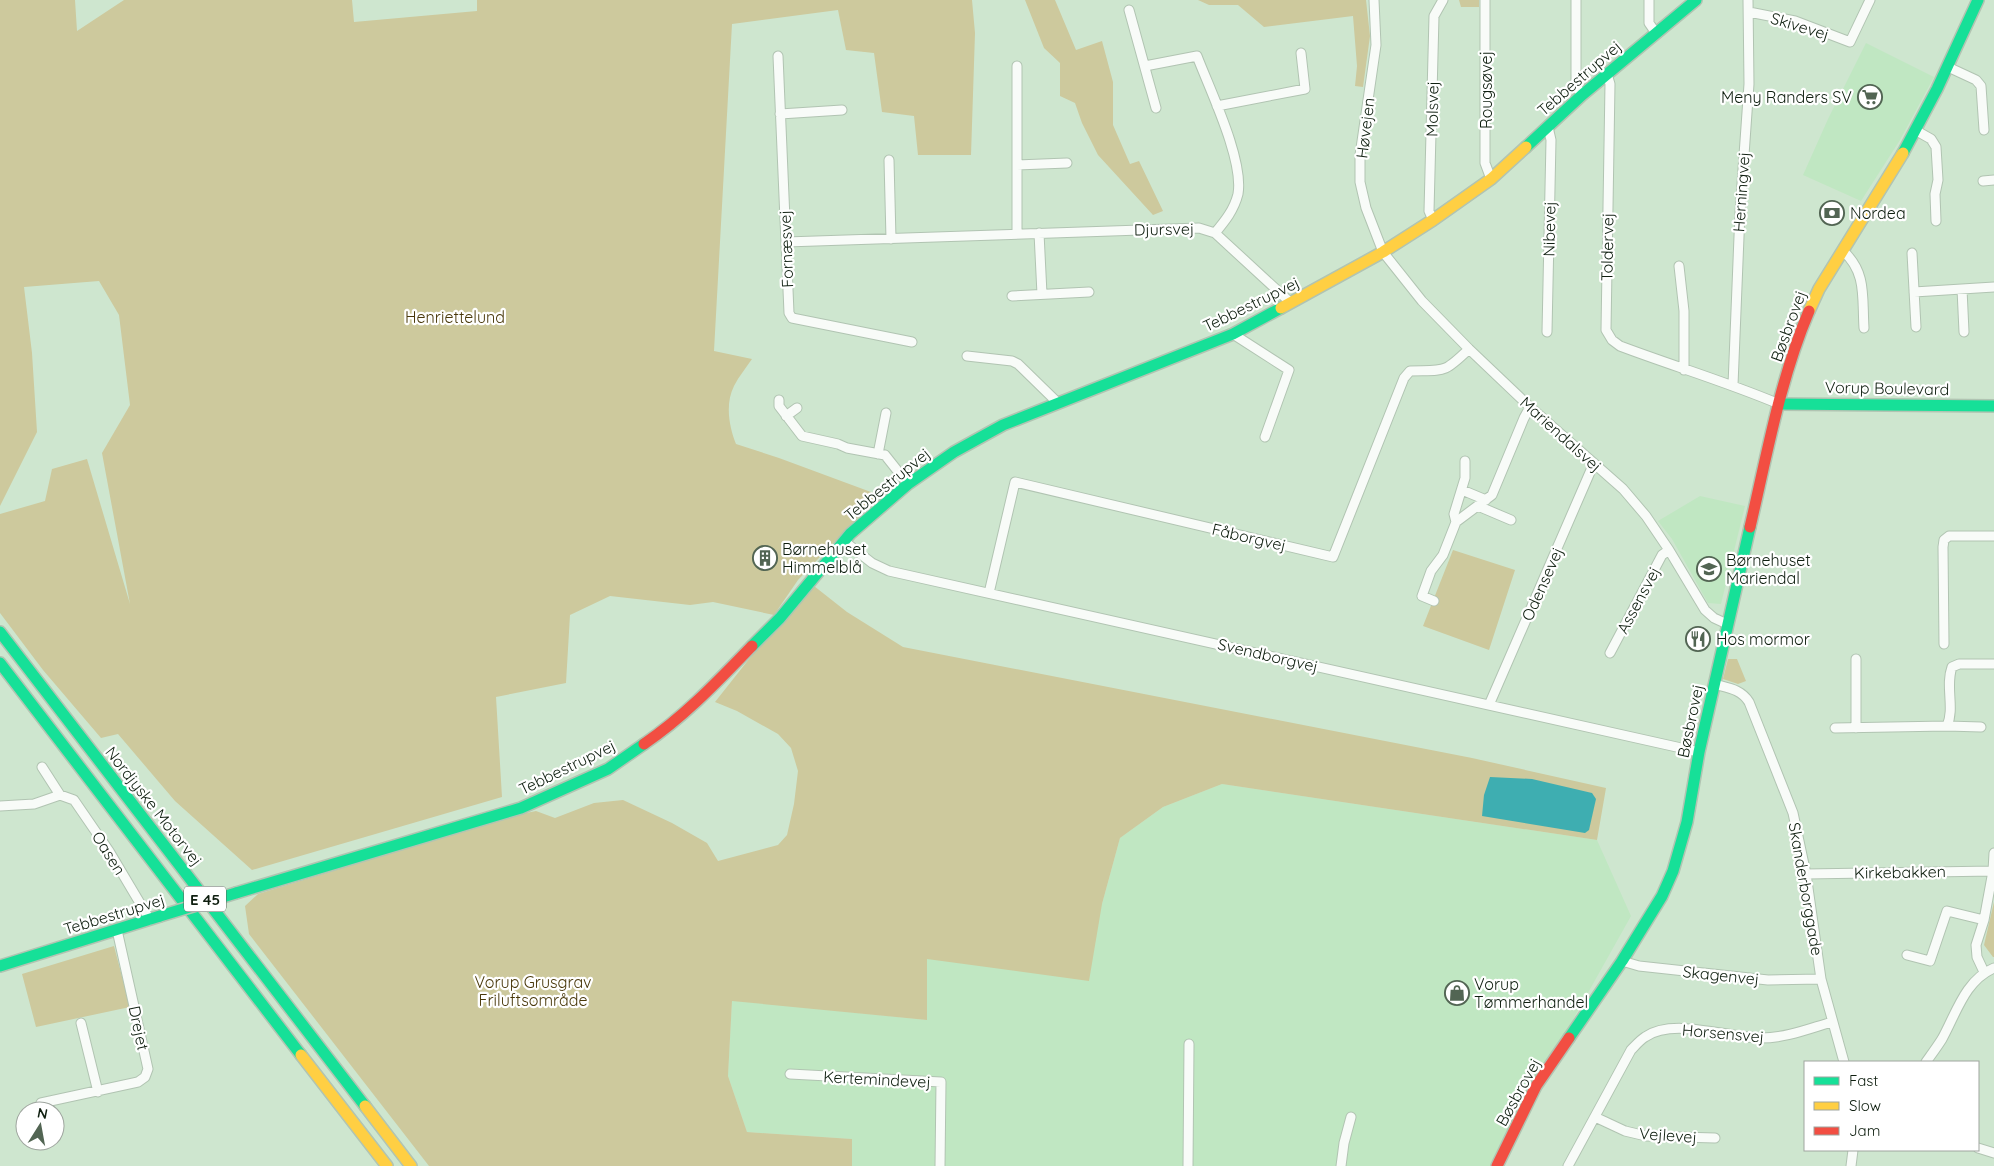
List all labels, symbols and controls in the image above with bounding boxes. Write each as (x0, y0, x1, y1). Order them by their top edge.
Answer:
street label: Skivevej (1768, 8, 1832, 44)
street label: Tebbestrupvej (1533, 36, 1625, 120)
street label: Rougsøvej (1476, 51, 1496, 129)
street label: Molsvej (1422, 81, 1442, 137)
supermarket icon: Meny Randers SV (1857, 84, 1883, 110)
place label: Meny Randers SV (1721, 87, 1852, 107)
street label: Høvejen (1351, 96, 1379, 160)
street label: Herningvej (1728, 151, 1754, 233)
bank icon: Nordea (1819, 200, 1845, 226)
street label: Nibevej (1539, 201, 1559, 257)
place label: Nordea (1850, 203, 1906, 223)
street label: Fornæsvej (775, 210, 797, 288)
street label: Toldervej (1596, 213, 1618, 281)
street label: Djursvej (1134, 218, 1194, 240)
street label: Tebbestrupvej (1200, 272, 1302, 336)
street label: Bøsbrovej (1766, 288, 1810, 364)
park label: Henriettelund (405, 307, 505, 327)
street label: Vorup Boulevard (1825, 377, 1949, 399)
street label: Mariendalsvej (1516, 392, 1606, 476)
street label: Tebbestrupvej (840, 443, 934, 525)
street label: Fåborgvej (1210, 519, 1288, 555)
place label: Børnehuset Himmelblå (782, 539, 867, 577)
street label: Odensevej (1517, 544, 1567, 624)
building icon: Børnehuset Himmelblå (752, 545, 778, 571)
place label: Børnehuset Mariendal (1726, 550, 1811, 588)
school or university icon: Børnehuset Mariendal (1696, 556, 1722, 582)
street label: Assensvej (1612, 563, 1664, 637)
restaurant icon: Hos mormor (1685, 626, 1711, 652)
place label: Hos mormor (1716, 629, 1810, 649)
street label: Svendborgvej (1216, 634, 1320, 676)
street label: Bøsbrovej (1672, 683, 1708, 759)
street label: Tebbestrupvej (516, 735, 618, 799)
street label: Nordjyske Motorvej (101, 742, 207, 870)
street label: Skanderborggade (1784, 821, 1828, 957)
street label: Oasen (88, 827, 130, 879)
street label: Kirkebakken (1854, 861, 1946, 883)
road number: E 45 (184, 886, 226, 912)
street label: Tebbestrupvej (61, 889, 167, 939)
street label: Skagenvej (1682, 961, 1760, 989)
park label: Vorup Grusgrav Friluftsområde (474, 972, 592, 1010)
place label: Vorup Tømmerhandel (1474, 974, 1588, 1012)
shop icon: Vorup Tømmerhandel (1444, 980, 1470, 1006)
street label: Drejet (125, 1004, 153, 1052)
street label: Horsensvej (1681, 1019, 1765, 1047)
street label: Bøsbrovej (1491, 1055, 1545, 1129)
legend (1804, 1061, 1979, 1151)
street label: Kertemindevej (823, 1066, 931, 1092)
text: Fast (1849, 1071, 1878, 1090)
text: Slow (1849, 1096, 1881, 1115)
north arrow (15, 1101, 65, 1151)
text: N (36, 1103, 49, 1123)
text: Jam (1849, 1121, 1880, 1140)
street label: Vejlevej (1638, 1123, 1698, 1147)

